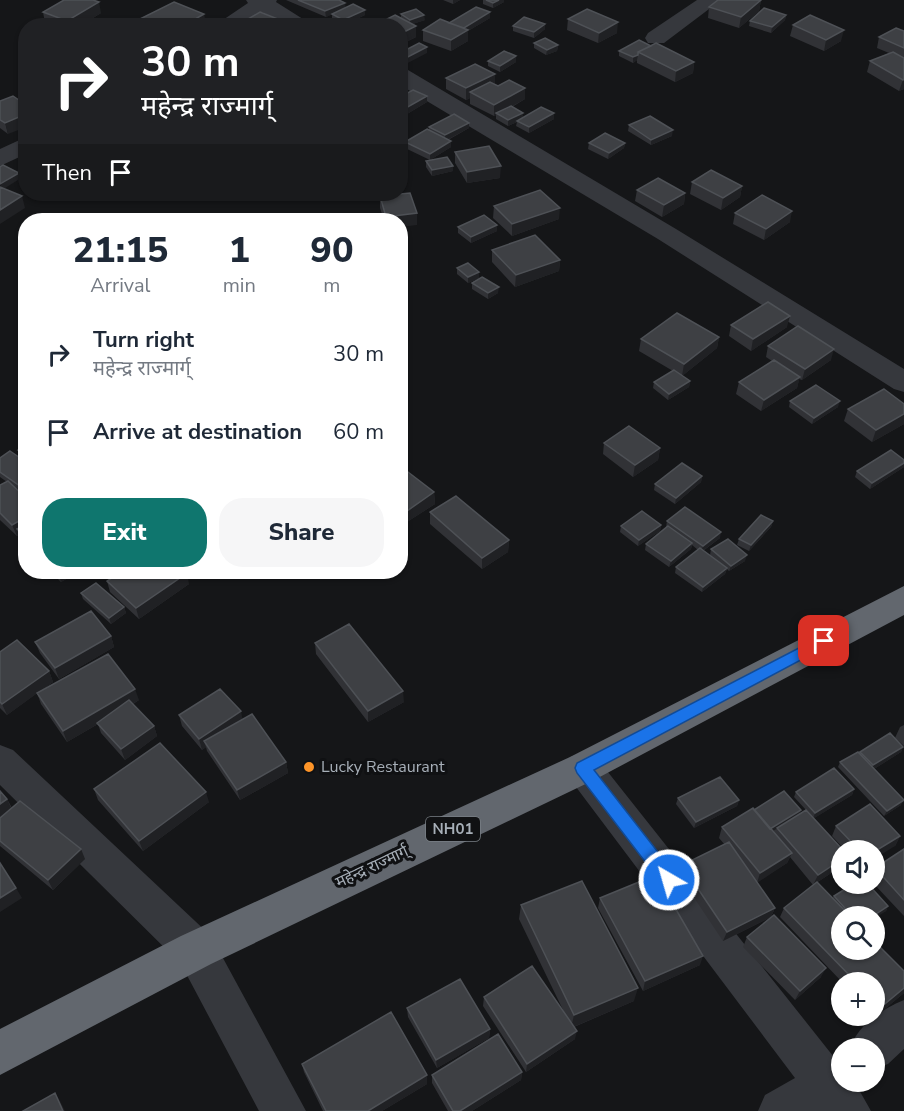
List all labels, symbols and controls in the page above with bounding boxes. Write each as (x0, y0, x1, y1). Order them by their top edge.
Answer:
text: 30 m (141, 34, 240, 91)
icon: right (42, 42, 120, 120)
text: महेन्द्र राज्मार्ग् (141, 88, 273, 125)
icon: arrive (104, 156, 137, 189)
text: Then (42, 158, 92, 188)
text: 21:15 (72, 226, 168, 275)
text: 1 (228, 226, 250, 275)
text: 90 (310, 226, 354, 275)
text: Arrival (90, 272, 150, 299)
text: min (223, 272, 256, 299)
text: m (323, 272, 340, 299)
text: Turn right (93, 325, 194, 355)
icon: right (42, 338, 75, 371)
text: 30 m (333, 339, 384, 369)
text: महेन्द्र राज्मार्ग् (93, 355, 191, 382)
icon: arrive (42, 416, 75, 449)
text: Arrive at destination (93, 417, 302, 447)
text: 60 m (333, 417, 384, 447)
button: Exit (42, 498, 207, 567)
button: Share (219, 498, 384, 567)
pin (798, 615, 849, 666)
icon: arrive (807, 624, 840, 657)
place label: Lucky Restaurant (321, 756, 445, 778)
marker: Lucky Restaurant (302, 760, 316, 774)
road number: NH01 (426, 817, 480, 841)
street label: महेन्द्र राज्मार्ग् (332, 839, 415, 893)
map controls (831, 840, 885, 1092)
button: sound (831, 840, 885, 894)
position arrow (637, 848, 701, 912)
button: search (831, 906, 885, 960)
button: + (831, 972, 885, 1026)
button: − (831, 1038, 885, 1092)

